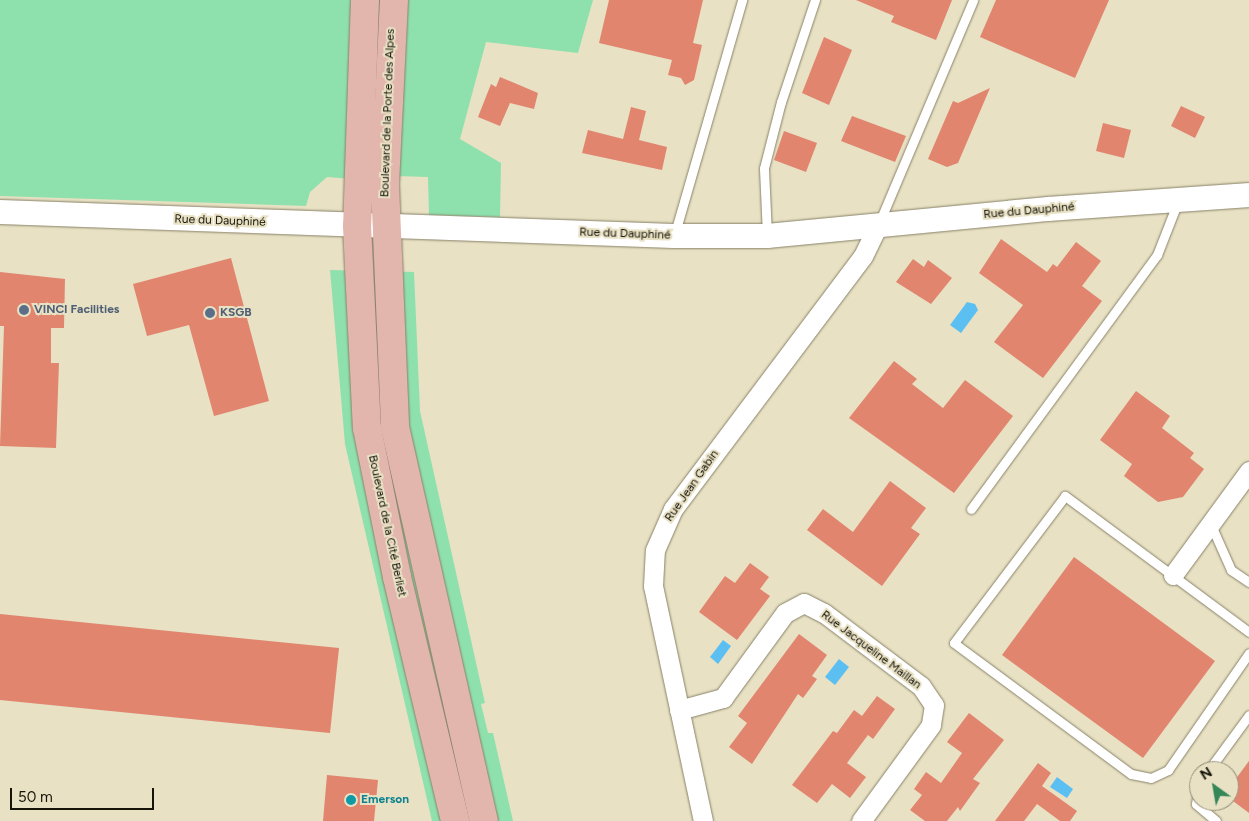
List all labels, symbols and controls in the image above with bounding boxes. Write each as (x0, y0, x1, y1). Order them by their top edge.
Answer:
street label: Boulevard de la Porte des Alpes (378, 29, 398, 197)
street label: Rue du Dauphiné (983, 200, 1075, 222)
street label: Rue du Dauphiné (174, 212, 266, 230)
street label: Rue du Dauphiné (579, 225, 671, 243)
place label: VINCI Facilities (34, 303, 119, 317)
marker: VINCI Facilities (18, 304, 30, 316)
place label: KSGB (220, 306, 252, 320)
marker: KSGB (204, 307, 216, 319)
street label: Rue Jean Gabin (662, 447, 722, 525)
street label: Boulevard de la Cité Berliet (365, 454, 409, 598)
street label: Rue Jacqueline Maillan (818, 608, 924, 692)
north arrow (1189, 761, 1239, 811)
text: N (1197, 764, 1215, 784)
scale bar (12, 778, 156, 810)
text: 50 m (18, 788, 53, 806)
place label: Emerson (361, 793, 409, 807)
marker: Emerson (345, 794, 357, 806)

